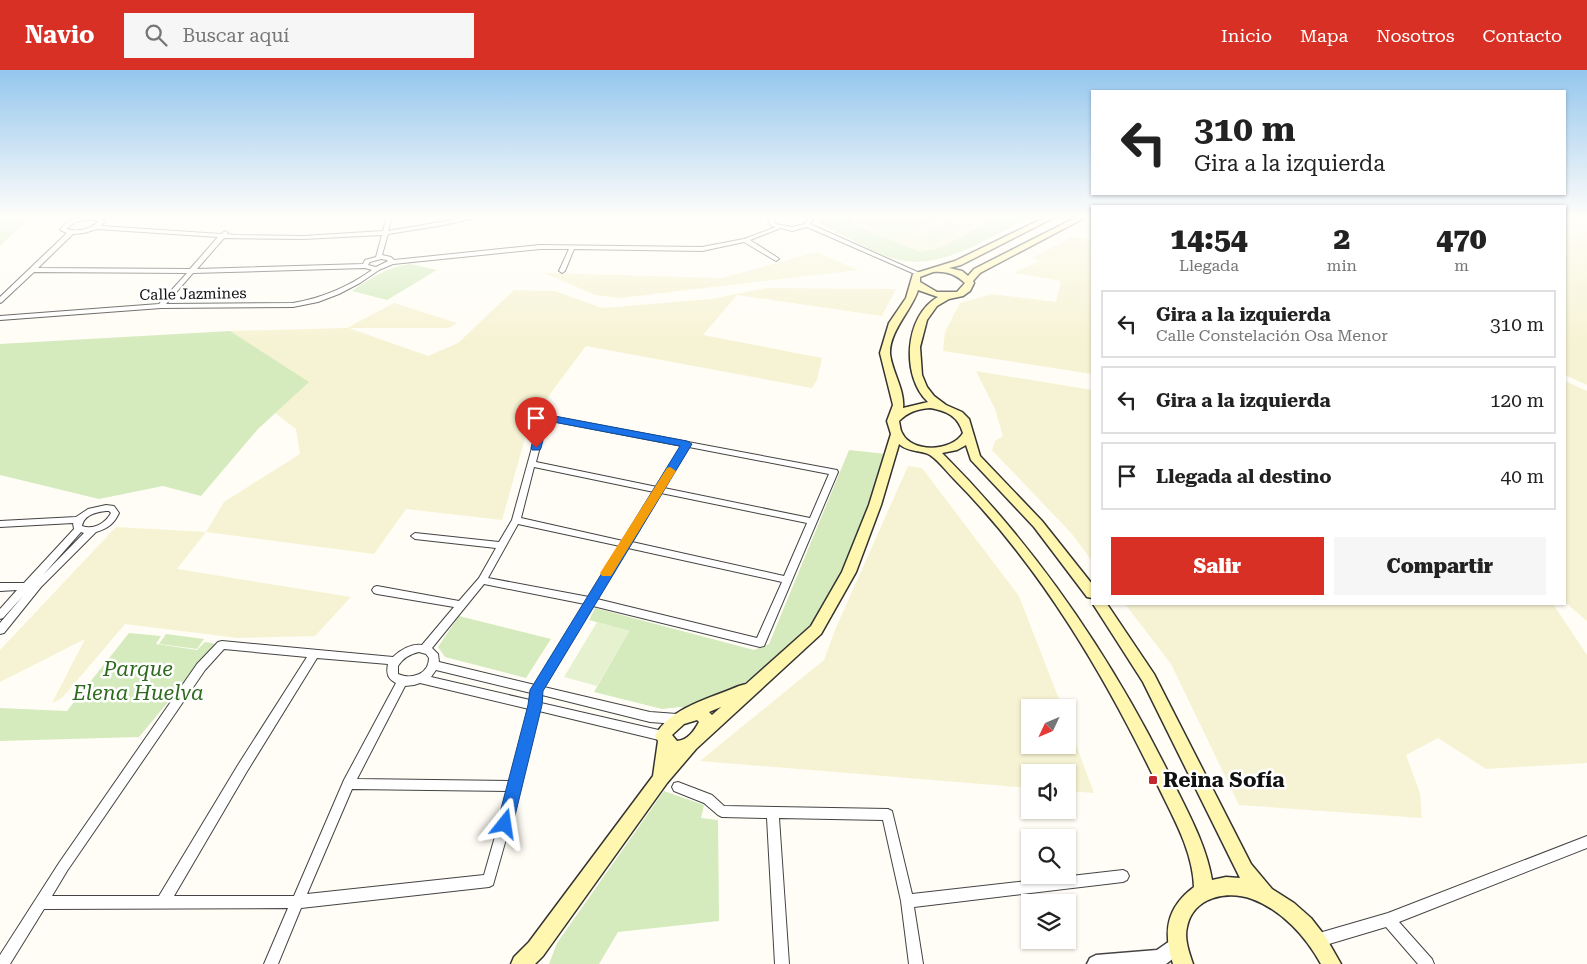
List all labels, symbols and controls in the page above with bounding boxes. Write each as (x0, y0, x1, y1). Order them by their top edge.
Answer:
search box (124, 13, 474, 58)
text: Navio (25, 21, 94, 49)
icon: search (142, 21, 170, 49)
text: Buscar aquí (182, 24, 289, 47)
text: Inicio (1221, 25, 1272, 46)
text: Mapa (1300, 25, 1348, 46)
text: Nosotros (1376, 25, 1454, 46)
text: Contacto (1482, 25, 1562, 46)
text: 310 m (1194, 109, 1295, 150)
icon: left (1111, 110, 1176, 175)
text: Gira a la izquierda (1194, 151, 1385, 176)
text: 14:54 (1170, 221, 1248, 256)
text: 2 (1333, 221, 1350, 256)
text: 470 (1436, 221, 1487, 256)
text: Llegada (1179, 256, 1239, 275)
text: min (1327, 256, 1357, 275)
text: m (1454, 256, 1469, 275)
street label: Calle Jazmines (139, 284, 247, 304)
text: Gira a la izquierda (1156, 303, 1331, 326)
icon: left (1113, 310, 1141, 338)
text: 310 m (1490, 313, 1544, 336)
text: Calle Constelación Osa Menor (1156, 326, 1388, 345)
icon: left (1113, 386, 1141, 414)
text: Gira a la izquierda (1156, 389, 1331, 412)
text: 120 m (1490, 389, 1544, 412)
pin (515, 397, 557, 448)
icon: arrive (522, 404, 550, 432)
icon: arrive (1113, 462, 1141, 490)
text: Llegada al destino (1156, 465, 1332, 488)
text: 40 m (1501, 465, 1544, 488)
button: Salir (1111, 537, 1324, 595)
button: Compartir (1334, 537, 1546, 595)
park label: Parque Elena Huelva (71, 657, 204, 705)
north arrow (1021, 699, 1076, 754)
map controls (1021, 699, 1076, 949)
button: sound (1021, 764, 1076, 819)
place label: Reina Sofía (1163, 768, 1285, 792)
marker: Reina Sofía (1147, 774, 1159, 786)
position arrow (478, 797, 530, 849)
button: search (1021, 829, 1076, 884)
button: layers (1021, 894, 1076, 949)

